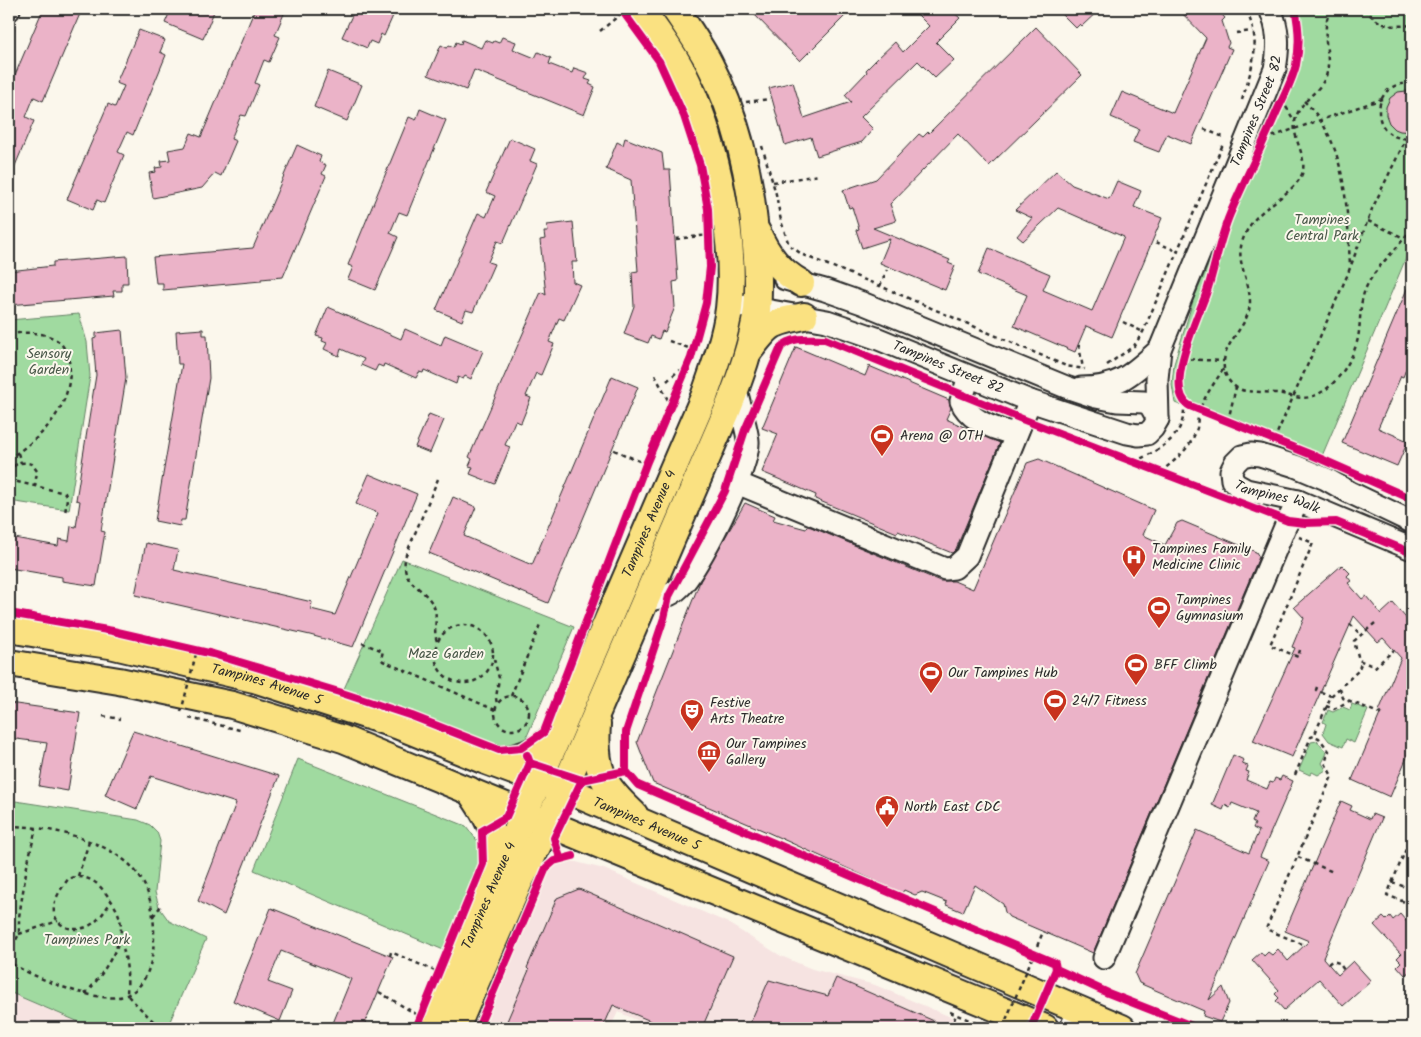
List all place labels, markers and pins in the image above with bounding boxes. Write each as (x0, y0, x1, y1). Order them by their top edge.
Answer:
sports icon: Arena @ OTH (869, 423, 895, 457)
place label: Arena @ OTH (900, 425, 984, 447)
place label: Tampines Family Medicine Clinic (1152, 538, 1251, 576)
hospital icon: Tampines Family Medicine Clinic (1121, 544, 1147, 578)
place label: Tampines Gymnasium (1176, 589, 1243, 627)
sports icon: Tampines Gymnasium (1146, 595, 1172, 629)
sports icon: BFF Climb (1123, 652, 1149, 686)
place label: BFF Climb (1154, 654, 1217, 676)
sports icon: Our Tampines Hub (918, 660, 944, 694)
place label: Our Tampines Hub (948, 662, 1058, 684)
sports icon: 24/7 Fitness (1042, 688, 1068, 722)
place label: 24/7 Fitness (1072, 690, 1147, 712)
place label: Festive Arts Theatre (710, 692, 785, 730)
theatre icon: Festive Arts Theatre (679, 698, 705, 732)
place label: Our Tampines Gallery (726, 733, 807, 771)
museum icon: Our Tampines Gallery (696, 739, 722, 773)
public building icon: North East CDC (874, 794, 900, 828)
place label: North East CDC (904, 796, 1001, 818)

